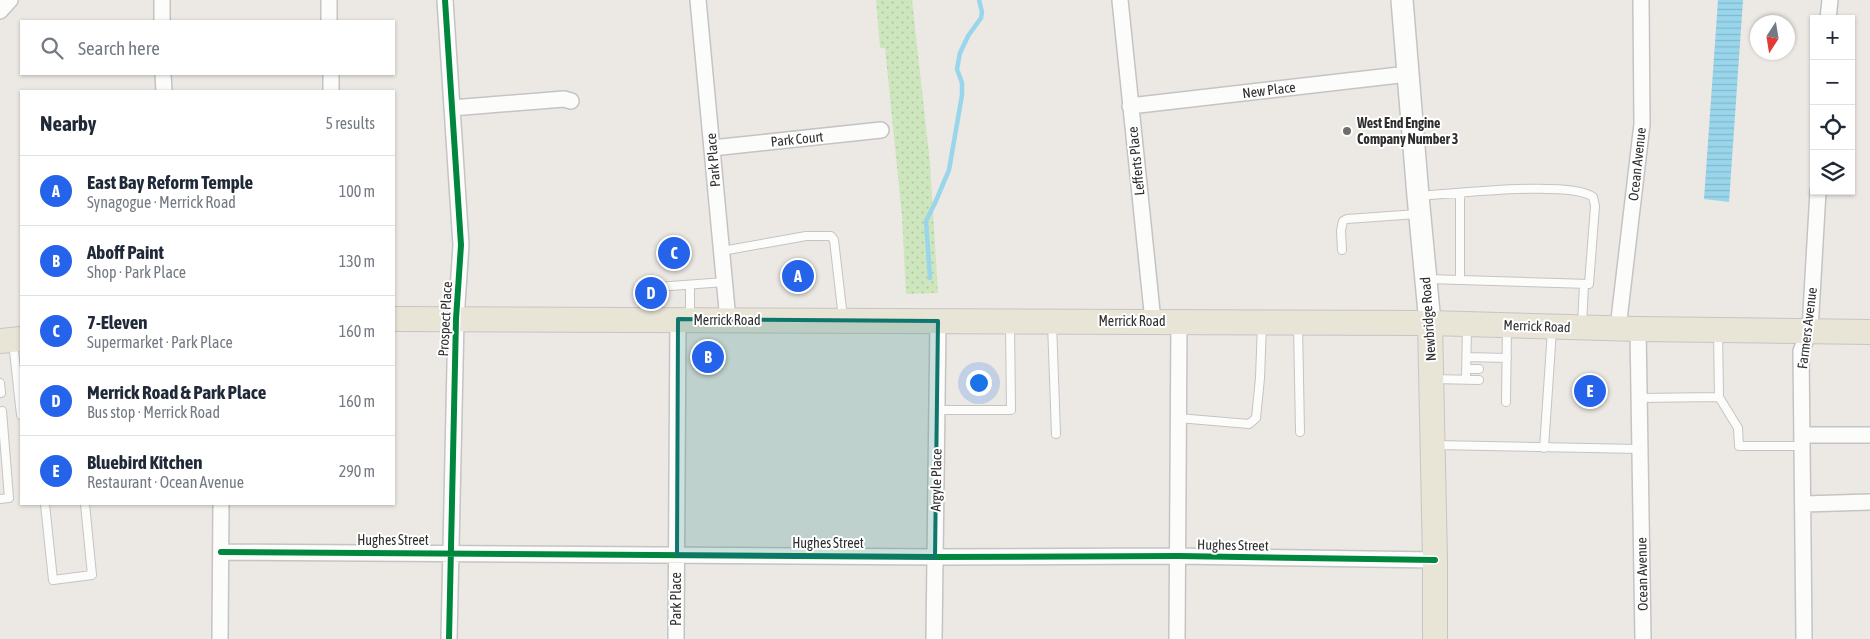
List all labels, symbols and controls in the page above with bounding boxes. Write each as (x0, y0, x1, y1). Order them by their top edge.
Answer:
north arrow (1750, 15, 1795, 60)
map controls (1810, 15, 1855, 195)
button: + (1810, 15, 1855, 60)
search box (20, 20, 395, 75)
icon: search (38, 34, 66, 62)
text: Search here (78, 37, 160, 59)
button: − (1810, 60, 1855, 105)
street label: New Place (1242, 79, 1296, 101)
button: locate (1810, 105, 1855, 150)
text: Nearby (40, 111, 96, 135)
text: 5 results (325, 114, 375, 132)
place label: West End Engine Company Number 3 (1356, 115, 1458, 147)
marker: West End Engine Company Number 3 (1341, 125, 1353, 137)
street label: Lefferts Place (1124, 126, 1148, 196)
street label: Ocean Avenue (1625, 127, 1649, 201)
street label: Park Court (770, 128, 824, 150)
street label: Park Place (703, 132, 723, 188)
button: layers (1810, 150, 1855, 195)
text: East Bay Reform Temple (87, 171, 253, 193)
text: A (52, 182, 60, 200)
text: 100 m (339, 182, 375, 200)
text: Synagogue · Merrick Road (87, 193, 236, 211)
pin: C (658, 234, 690, 272)
text: Aboff Paint (87, 241, 164, 263)
text: B (52, 252, 60, 270)
text: 130 m (339, 252, 375, 270)
pin: A (782, 257, 814, 295)
text: Shop · Park Place (87, 263, 186, 281)
pin: D (635, 274, 667, 312)
street label: Newbridge Road (1417, 276, 1439, 362)
street label: Prospect Place (435, 281, 455, 357)
street label: Farmers Avenue (1794, 286, 1820, 370)
text: 7-Eleven (87, 311, 148, 333)
street label: Merrick Road (693, 312, 761, 328)
street label: Merrick Road (1098, 313, 1166, 329)
street label: Merrick Road (1503, 317, 1571, 335)
text: C (52, 322, 60, 340)
text: 160 m (339, 322, 375, 340)
text: Supermarket · Park Place (87, 333, 233, 351)
pin: B (692, 338, 724, 376)
your location (966, 370, 992, 396)
pin: E (1574, 372, 1606, 410)
text: Merrick Road & Park Place (87, 381, 266, 403)
text: D (52, 392, 60, 410)
text: 160 m (339, 392, 375, 410)
text: Bus stop · Merrick Road (87, 403, 220, 421)
street label: Argyle Place (927, 448, 945, 512)
text: Bluebird Kitchen (87, 451, 202, 473)
text: E (53, 462, 59, 480)
text: 290 m (339, 462, 375, 480)
text: Restaurant · Ocean Avenue (87, 473, 244, 491)
street label: Hughes Street (357, 532, 429, 548)
street label: Hughes Street (792, 535, 864, 551)
street label: Hughes Street (1197, 536, 1269, 554)
street label: Ocean Avenue (1633, 537, 1651, 611)
street label: Park Place (668, 572, 684, 626)

